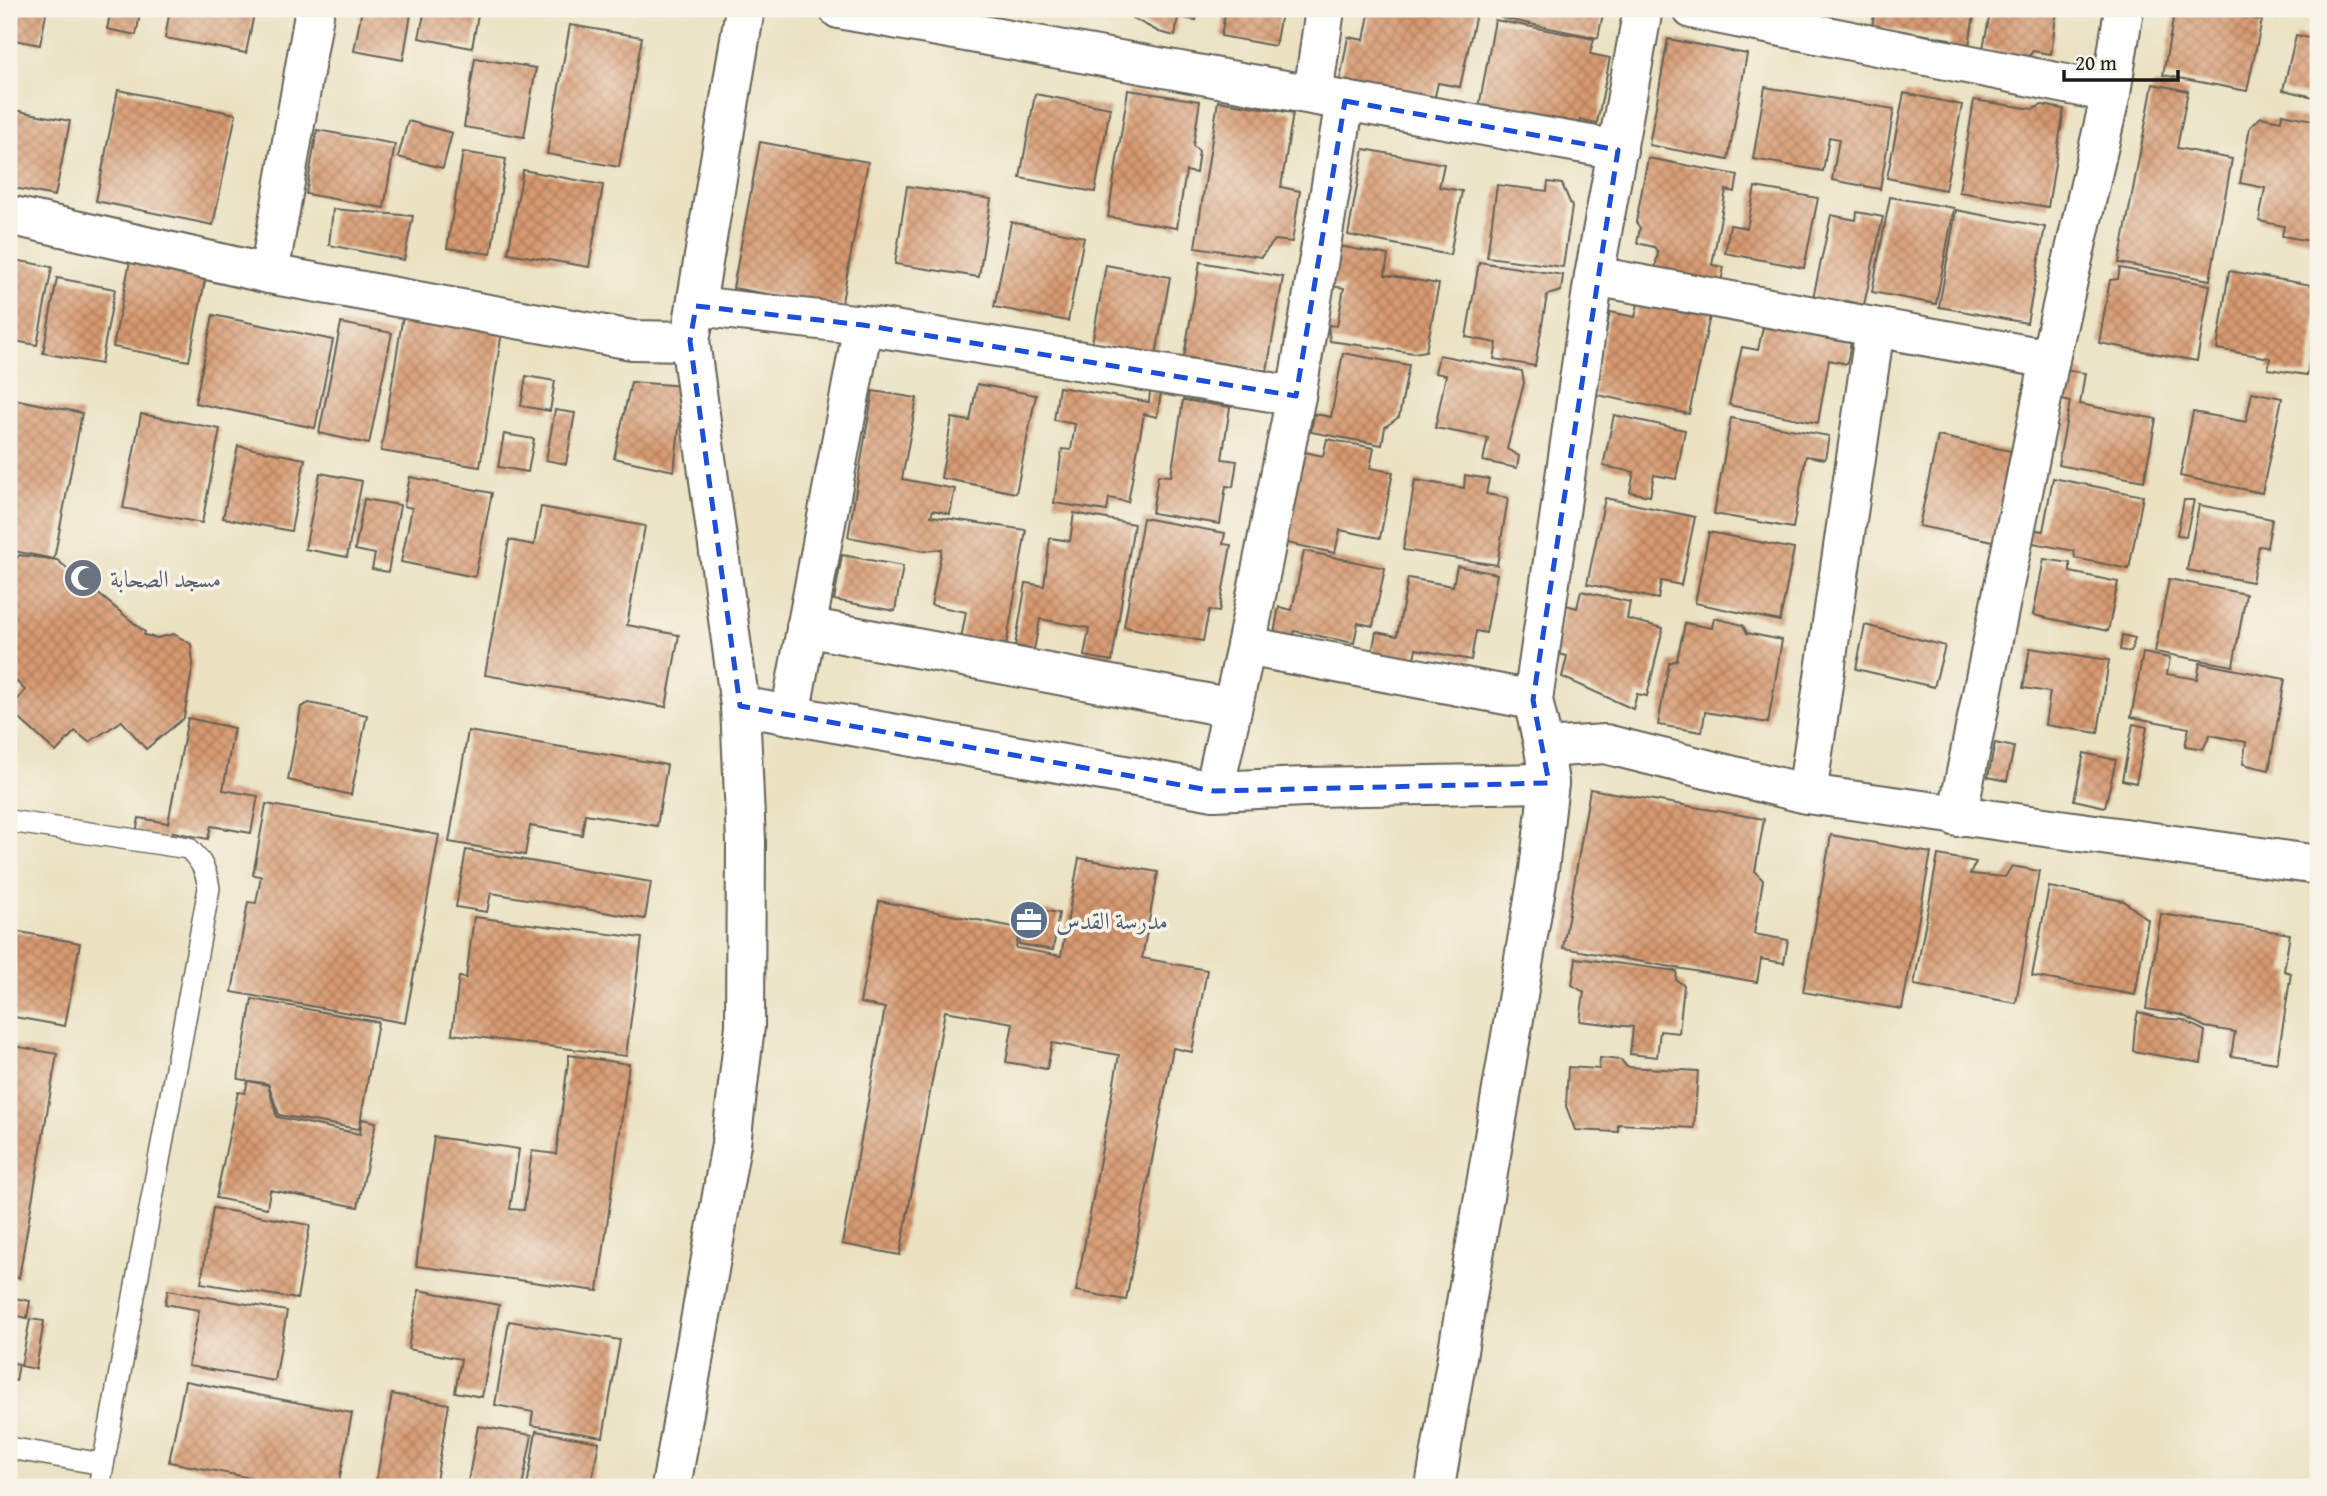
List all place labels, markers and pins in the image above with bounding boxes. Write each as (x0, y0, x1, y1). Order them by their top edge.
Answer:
mosque icon: مسجد الصحابة (62, 557, 104, 599)
place label: مسجد الصحابة (110, 561, 221, 596)
office icon: مدرسة القدس (1008, 899, 1050, 941)
place label: مدرسة القدس (1056, 903, 1168, 938)

